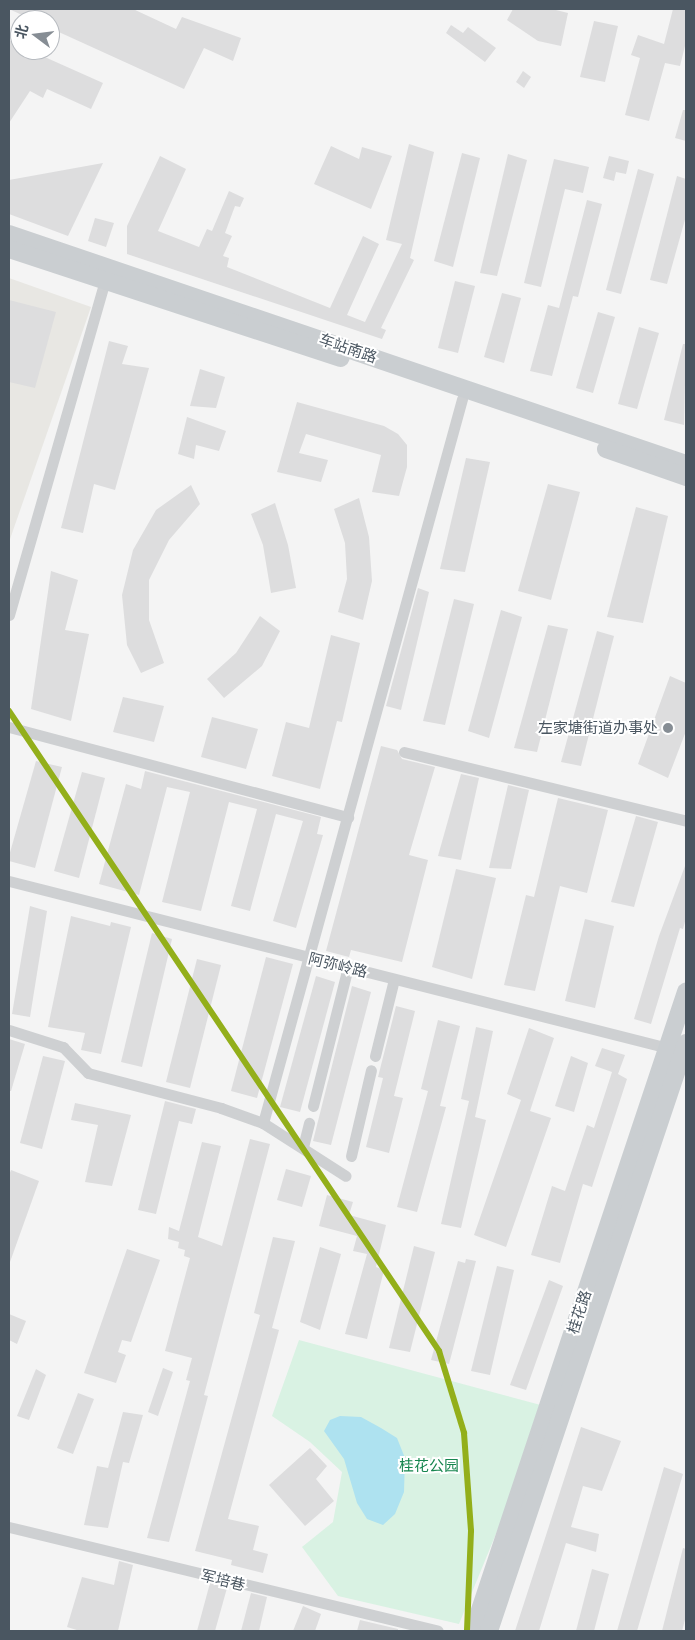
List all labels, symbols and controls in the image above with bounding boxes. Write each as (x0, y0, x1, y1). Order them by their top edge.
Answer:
north arrow (10, 10, 60, 60)
text: 北 (11, 22, 31, 40)
street label: 车站南路 (317, 330, 379, 366)
place label: 左家塘街道办事处 (538, 719, 658, 737)
marker: 左家塘街道办事处 (662, 722, 674, 734)
street label: 阿弥岭路 (307, 949, 369, 981)
street label: 桂花路 (563, 1288, 595, 1336)
park label: 桂花公园 (399, 1457, 459, 1475)
street label: 军培巷 (199, 1566, 247, 1594)

